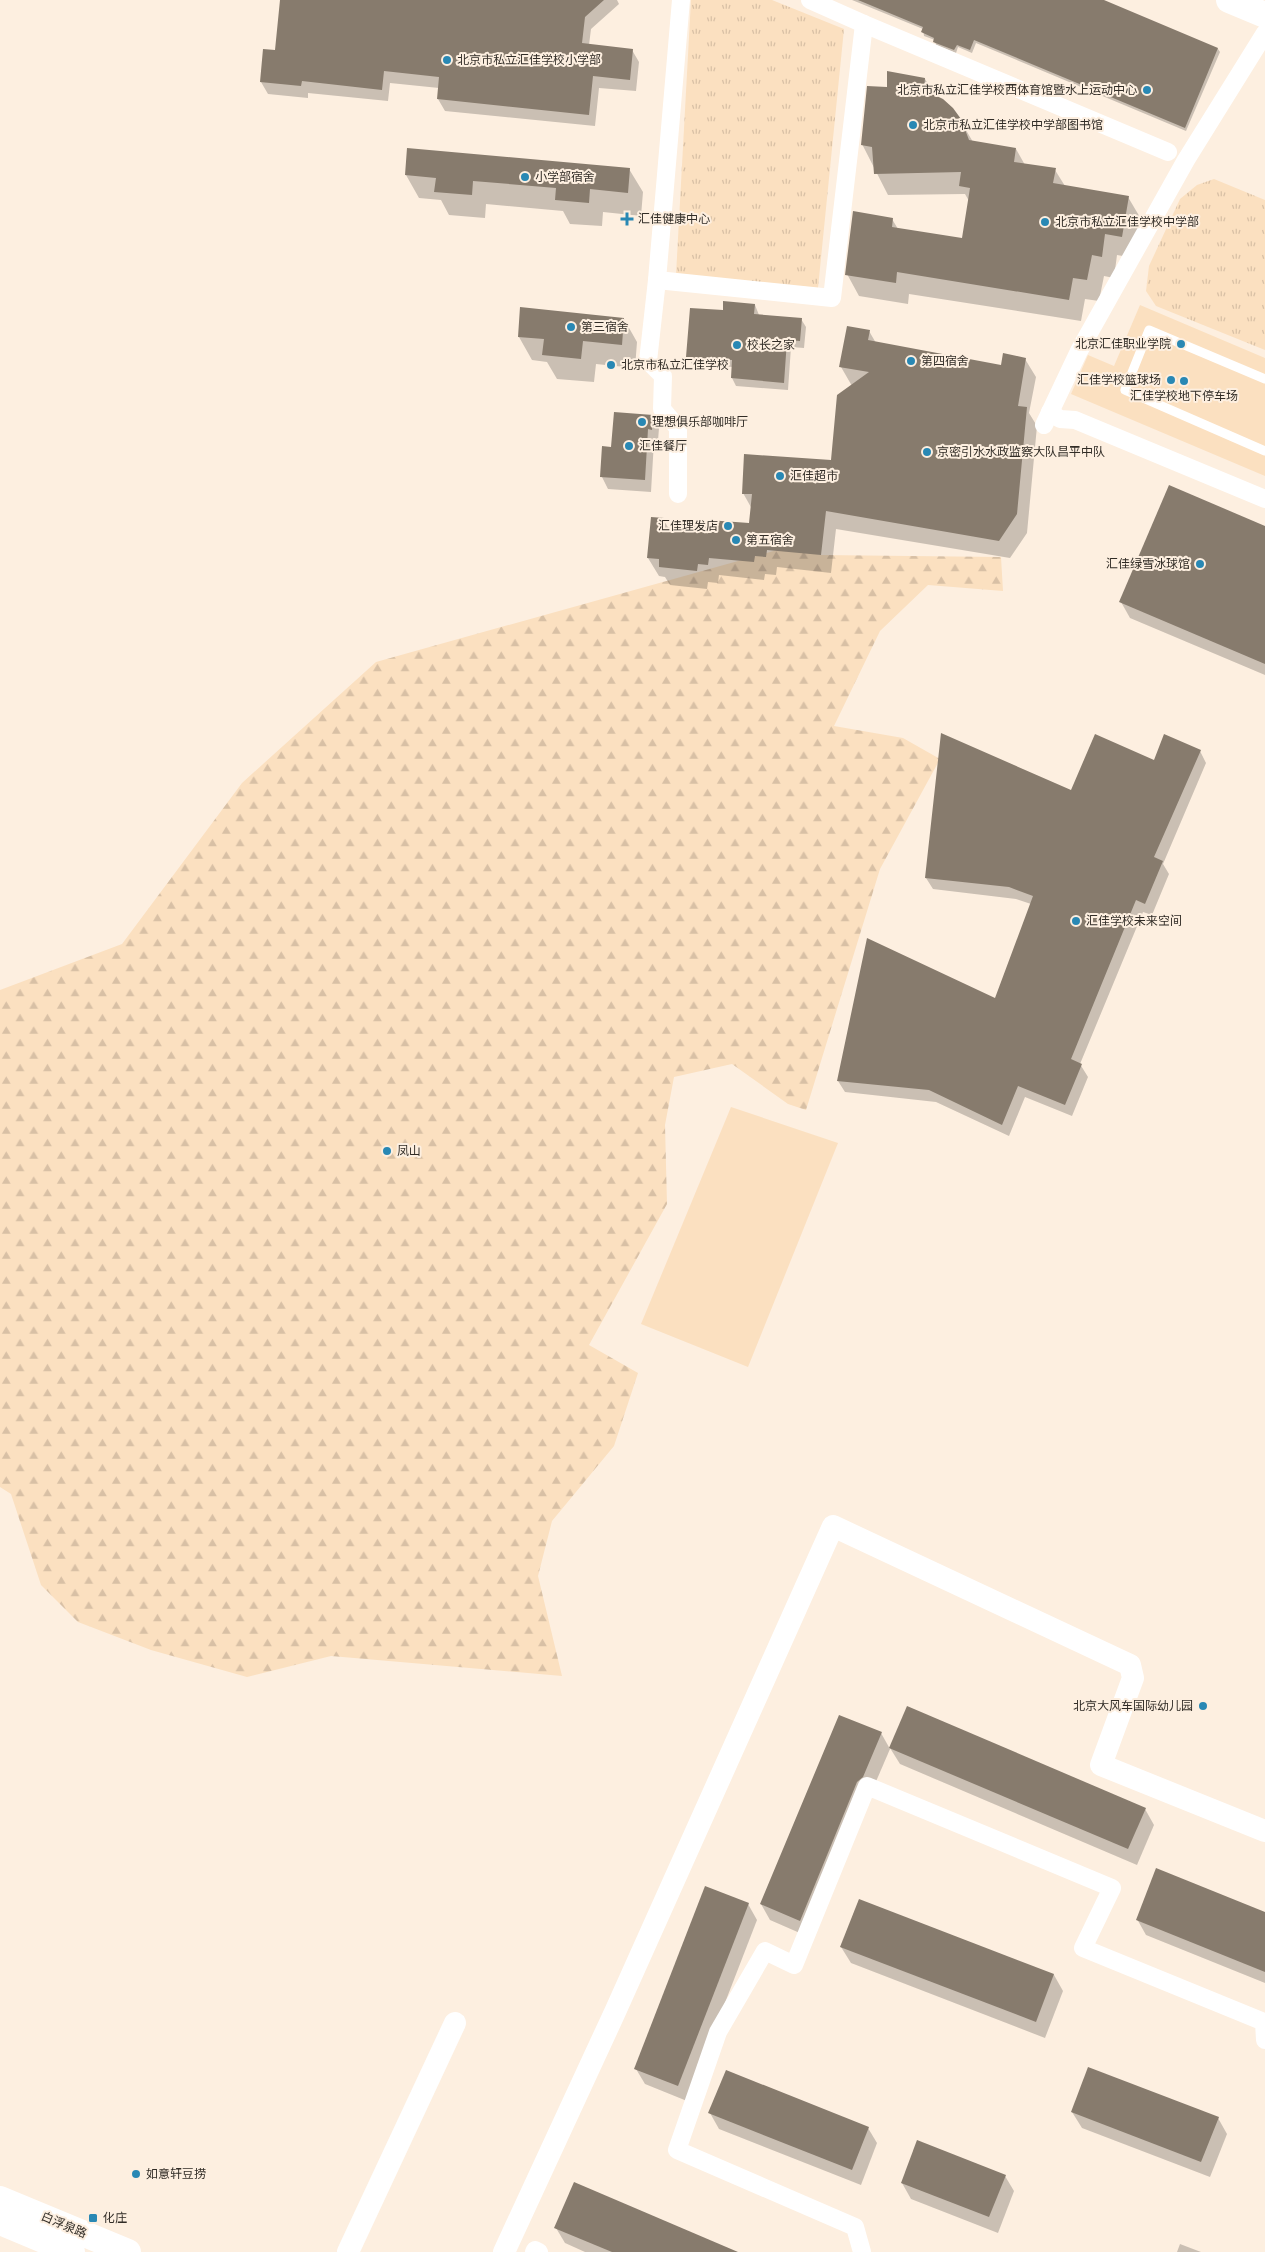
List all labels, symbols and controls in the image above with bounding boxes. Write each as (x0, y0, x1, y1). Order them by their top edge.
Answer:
place label: 北京市私立汇佳学校小学部 (457, 53, 601, 67)
marker: 北京市私立汇佳学校小学部 (441, 54, 453, 66)
place label: 北京市私立汇佳学校西体育馆暨水上运动中心 (897, 83, 1137, 97)
marker: 北京市私立汇佳学校西体育馆暨水上运动中心 (1141, 84, 1153, 96)
place label: 北京市私立汇佳学校中学部图书馆 (923, 118, 1103, 132)
marker: 北京市私立汇佳学校中学部图书馆 (907, 119, 919, 131)
place label: 小学部宿舍 (535, 170, 595, 184)
marker: 小学部宿舍 (519, 171, 531, 183)
marker: 汇佳健康中心 (620, 212, 634, 226)
place label: 汇佳健康中心 (638, 212, 710, 226)
place label: 北京市私立汇佳学校中学部 (1055, 215, 1199, 229)
marker: 北京市私立汇佳学校中学部 (1039, 216, 1051, 228)
place label: 第三宿舍 (581, 320, 629, 334)
marker: 第三宿舍 (565, 321, 577, 333)
place label: 北京汇佳职业学院 (1075, 337, 1171, 351)
place label: 校长之家 (747, 338, 795, 352)
marker: 北京汇佳职业学院 (1175, 338, 1187, 350)
marker: 校长之家 (731, 339, 743, 351)
place label: 第四宿舍 (921, 354, 969, 368)
marker: 第四宿舍 (905, 355, 917, 367)
place label: 北京市私立汇佳学校 (621, 358, 729, 372)
marker: 北京市私立汇佳学校 (605, 359, 617, 371)
place label: 汇佳学校篮球场 (1077, 373, 1161, 387)
marker: 汇佳学校篮球场 (1165, 374, 1177, 386)
marker: 汇佳学校地下停车场 (1178, 375, 1190, 387)
place label: 汇佳学校地下停车场 (1130, 389, 1238, 403)
place label: 理想俱乐部咖啡厅 (652, 415, 748, 429)
marker: 理想俱乐部咖啡厅 (636, 416, 648, 428)
place label: 汇佳餐厅 (639, 439, 687, 453)
marker: 汇佳餐厅 (623, 440, 635, 452)
place label: 京密引水水政监察大队昌平中队 (937, 445, 1105, 459)
marker: 京密引水水政监察大队昌平中队 (921, 446, 933, 458)
place label: 汇佳超市 (790, 469, 838, 483)
marker: 汇佳超市 (774, 470, 786, 482)
place label: 汇佳理发店 (658, 519, 718, 533)
marker: 汇佳理发店 (722, 520, 734, 532)
place label: 第五宿舍 (746, 533, 794, 547)
marker: 第五宿舍 (730, 534, 742, 546)
place label: 汇佳绿雪冰球馆 (1106, 557, 1190, 571)
marker: 汇佳绿雪冰球馆 (1194, 558, 1206, 570)
place label: 汇佳学校未来空间 (1086, 914, 1182, 928)
marker: 汇佳学校未来空间 (1070, 915, 1082, 927)
place label: 凤山 (397, 1144, 421, 1158)
marker: 凤山 (381, 1145, 393, 1157)
place label: 北京大风车国际幼儿园 (1073, 1699, 1193, 1713)
marker: 北京大风车国际幼儿园 (1197, 1700, 1209, 1712)
place label: 如意轩豆捞 (146, 2167, 206, 2181)
marker: 如意轩豆捞 (130, 2168, 142, 2180)
street label: 白浮泉路 (39, 2209, 89, 2241)
place label: 化庄 (103, 2211, 127, 2225)
marker: 化庄 (87, 2212, 99, 2224)

